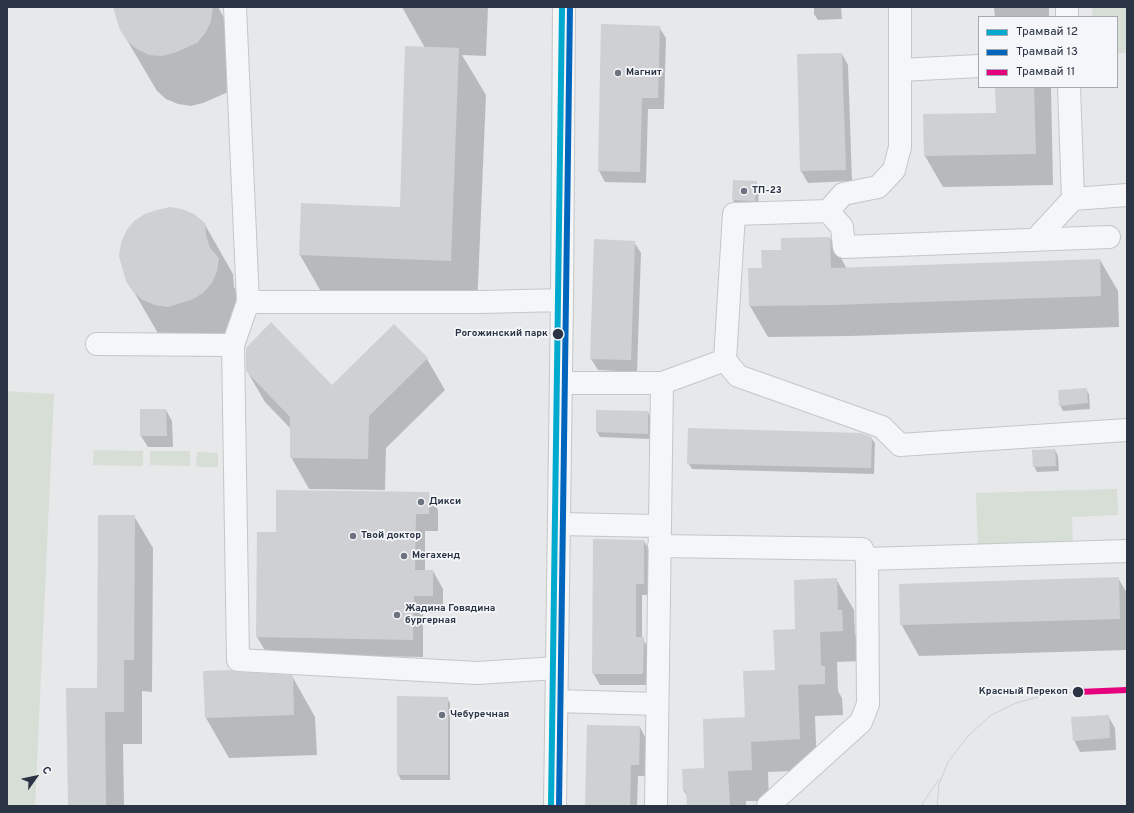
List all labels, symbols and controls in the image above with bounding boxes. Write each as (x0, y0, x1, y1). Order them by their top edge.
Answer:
legend (978, 16, 1118, 88)
text: Трамвай 12 (1016, 24, 1078, 40)
text: Трамвай 13 (1016, 44, 1078, 60)
text: Трамвай 11 (1016, 64, 1075, 80)
place label: Магнит (626, 67, 662, 79)
marker: Магнит (613, 68, 623, 78)
place label: ТП-23 (752, 185, 782, 197)
marker: ТП-23 (739, 186, 749, 196)
marker: Рогожинский парк (551, 327, 565, 341)
place label: Рогожинский парк (455, 328, 548, 340)
place label: Дикси (429, 496, 461, 508)
marker: Дикси (416, 497, 426, 507)
place label: Твой доктор (361, 530, 421, 542)
marker: Твой доктор (348, 531, 358, 541)
place label: Мегахенд (412, 550, 460, 562)
marker: Мегахенд (399, 551, 409, 561)
place label: Жадина Говядина бургерная (405, 603, 495, 626)
marker: Жадина Говядина бургерная (392, 610, 402, 620)
marker: Красный Перекоп (1071, 685, 1085, 699)
place label: Красный Перекоп (979, 686, 1068, 698)
place label: Чебуречная (450, 709, 509, 721)
marker: Чебуречная (437, 710, 447, 720)
north arrow (16, 757, 56, 797)
text: С (38, 764, 54, 777)

